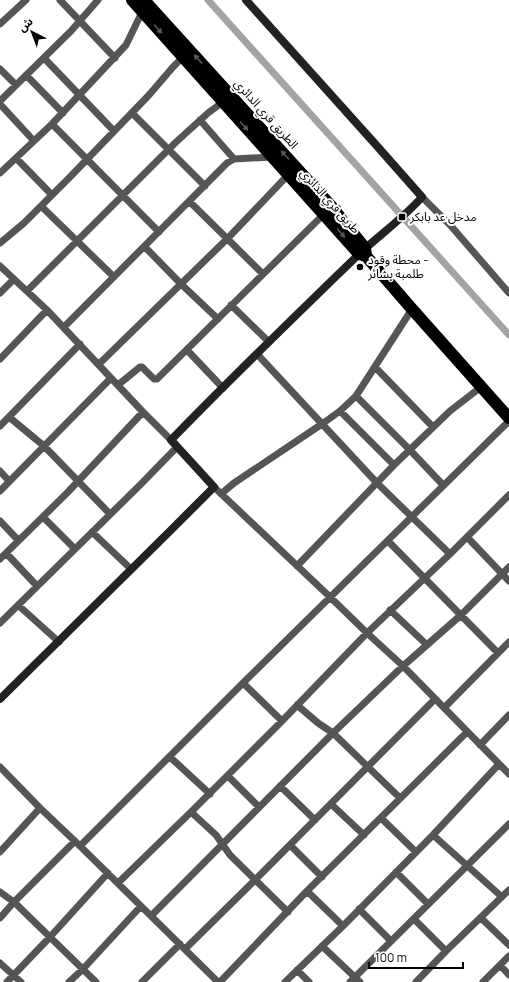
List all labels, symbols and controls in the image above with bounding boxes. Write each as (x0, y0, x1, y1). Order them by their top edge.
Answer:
north arrow (12, 12, 52, 52)
text: ش (14, 14, 36, 35)
one-way arrow (153, 24, 163, 34)
one-way arrow (193, 53, 202, 64)
street label: الطريق قري الدائري (229, 75, 302, 154)
one-way arrow (240, 121, 249, 131)
one-way arrow (280, 150, 290, 160)
street label: طريق قري الدائري (295, 164, 364, 238)
place label: مدخل عد بابكر (409, 208, 477, 225)
marker: مدخل عد بابكر (397, 212, 407, 222)
one-way arrow (336, 228, 345, 238)
place label: محطة وقود - طلمبة بشائر (367, 251, 428, 282)
marker: محطة وقود - طلمبة بشائر (355, 262, 365, 272)
scale bar (369, 944, 463, 970)
text: 100 m (375, 949, 407, 966)

